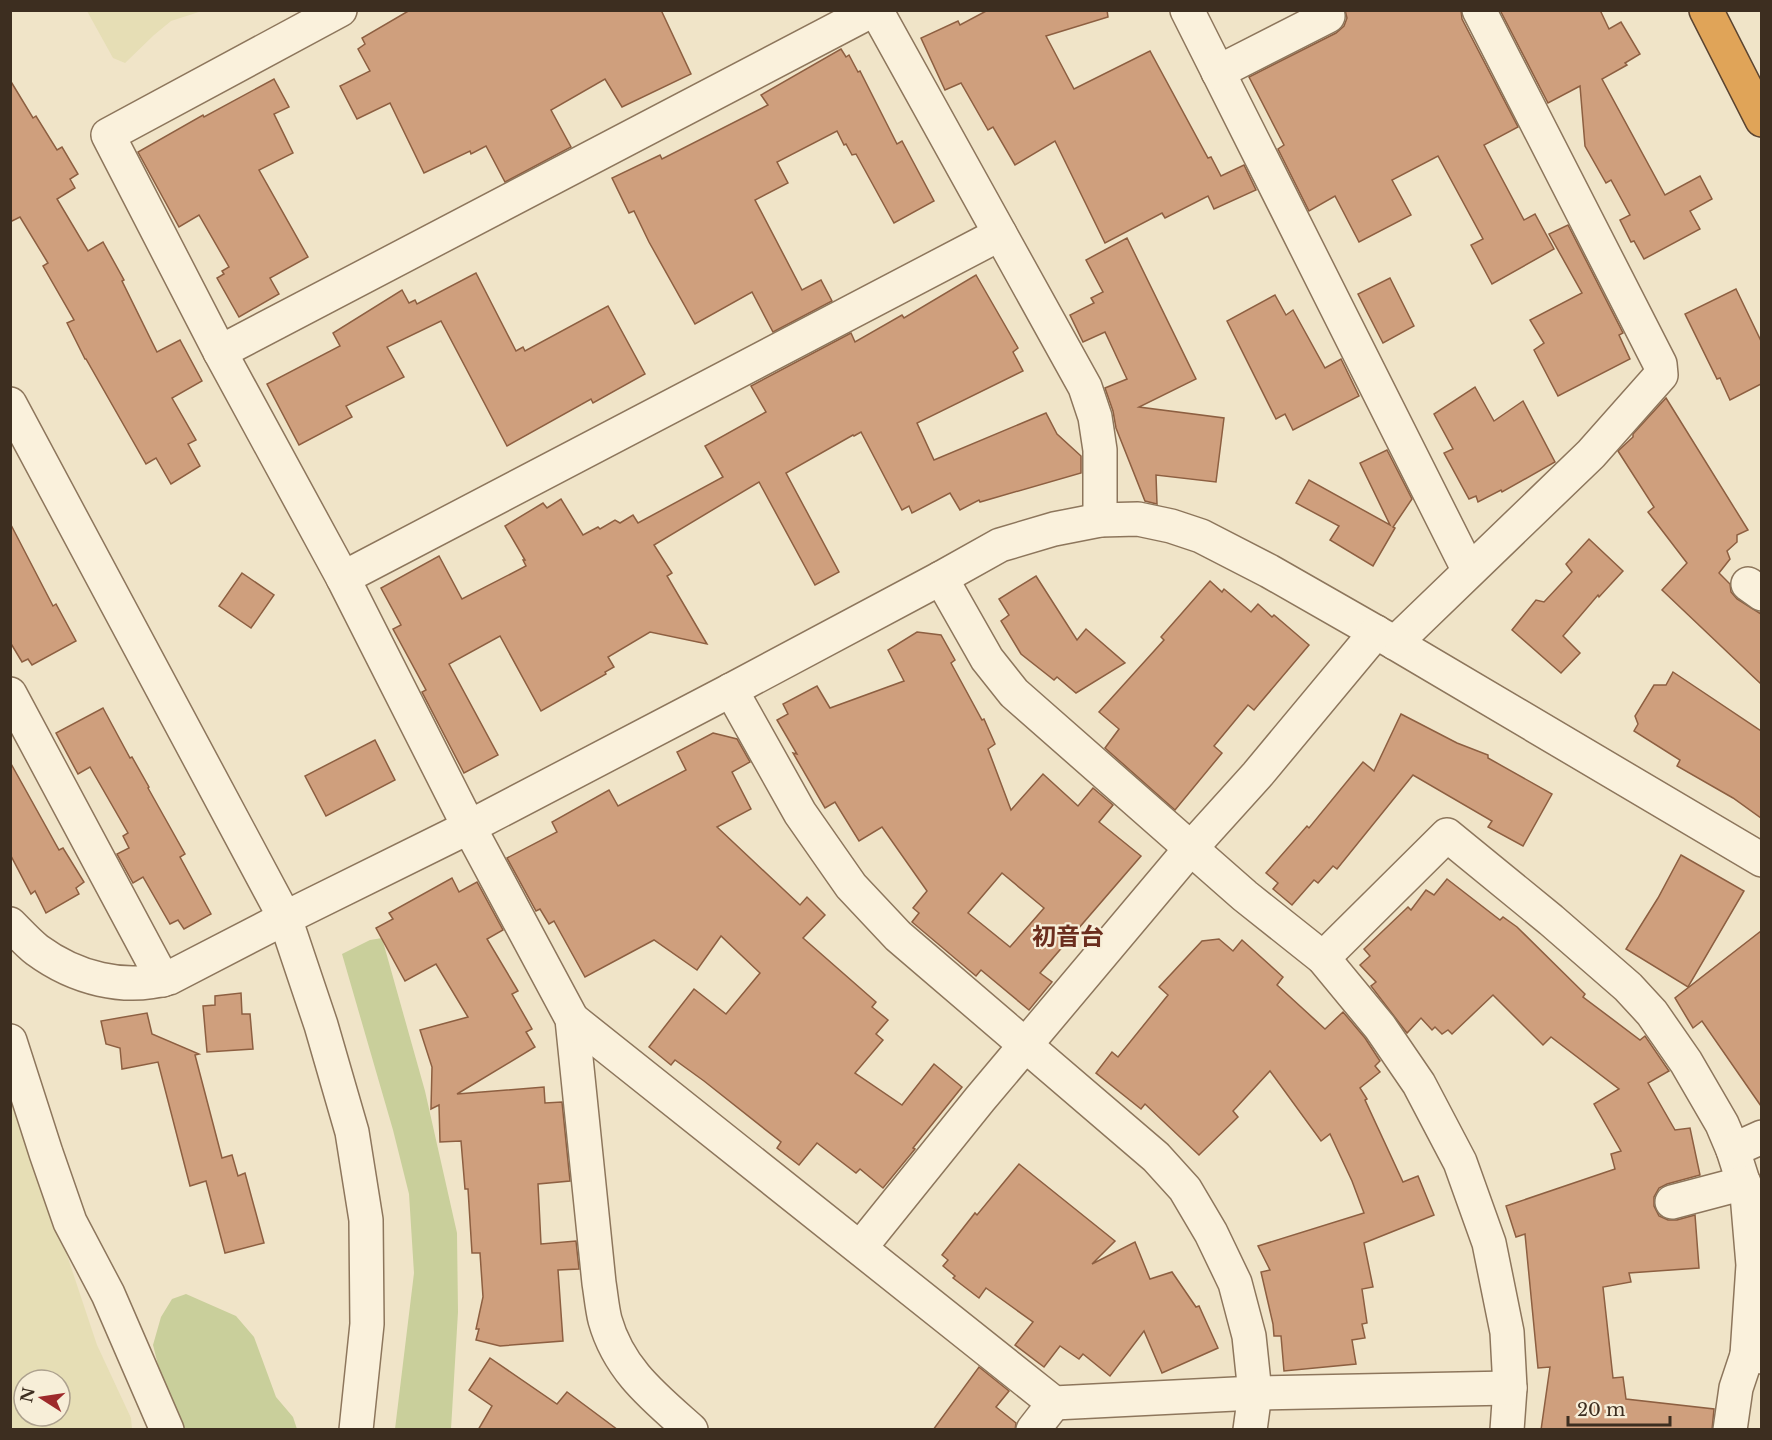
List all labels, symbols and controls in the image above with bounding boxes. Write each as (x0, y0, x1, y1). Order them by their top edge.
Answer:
district label: 初音台 (1032, 922, 1104, 951)
north arrow (12, 1368, 72, 1428)
text: N (16, 1385, 39, 1404)
scale bar (1568, 1389, 1670, 1427)
text: 20 m (1577, 1399, 1625, 1421)

